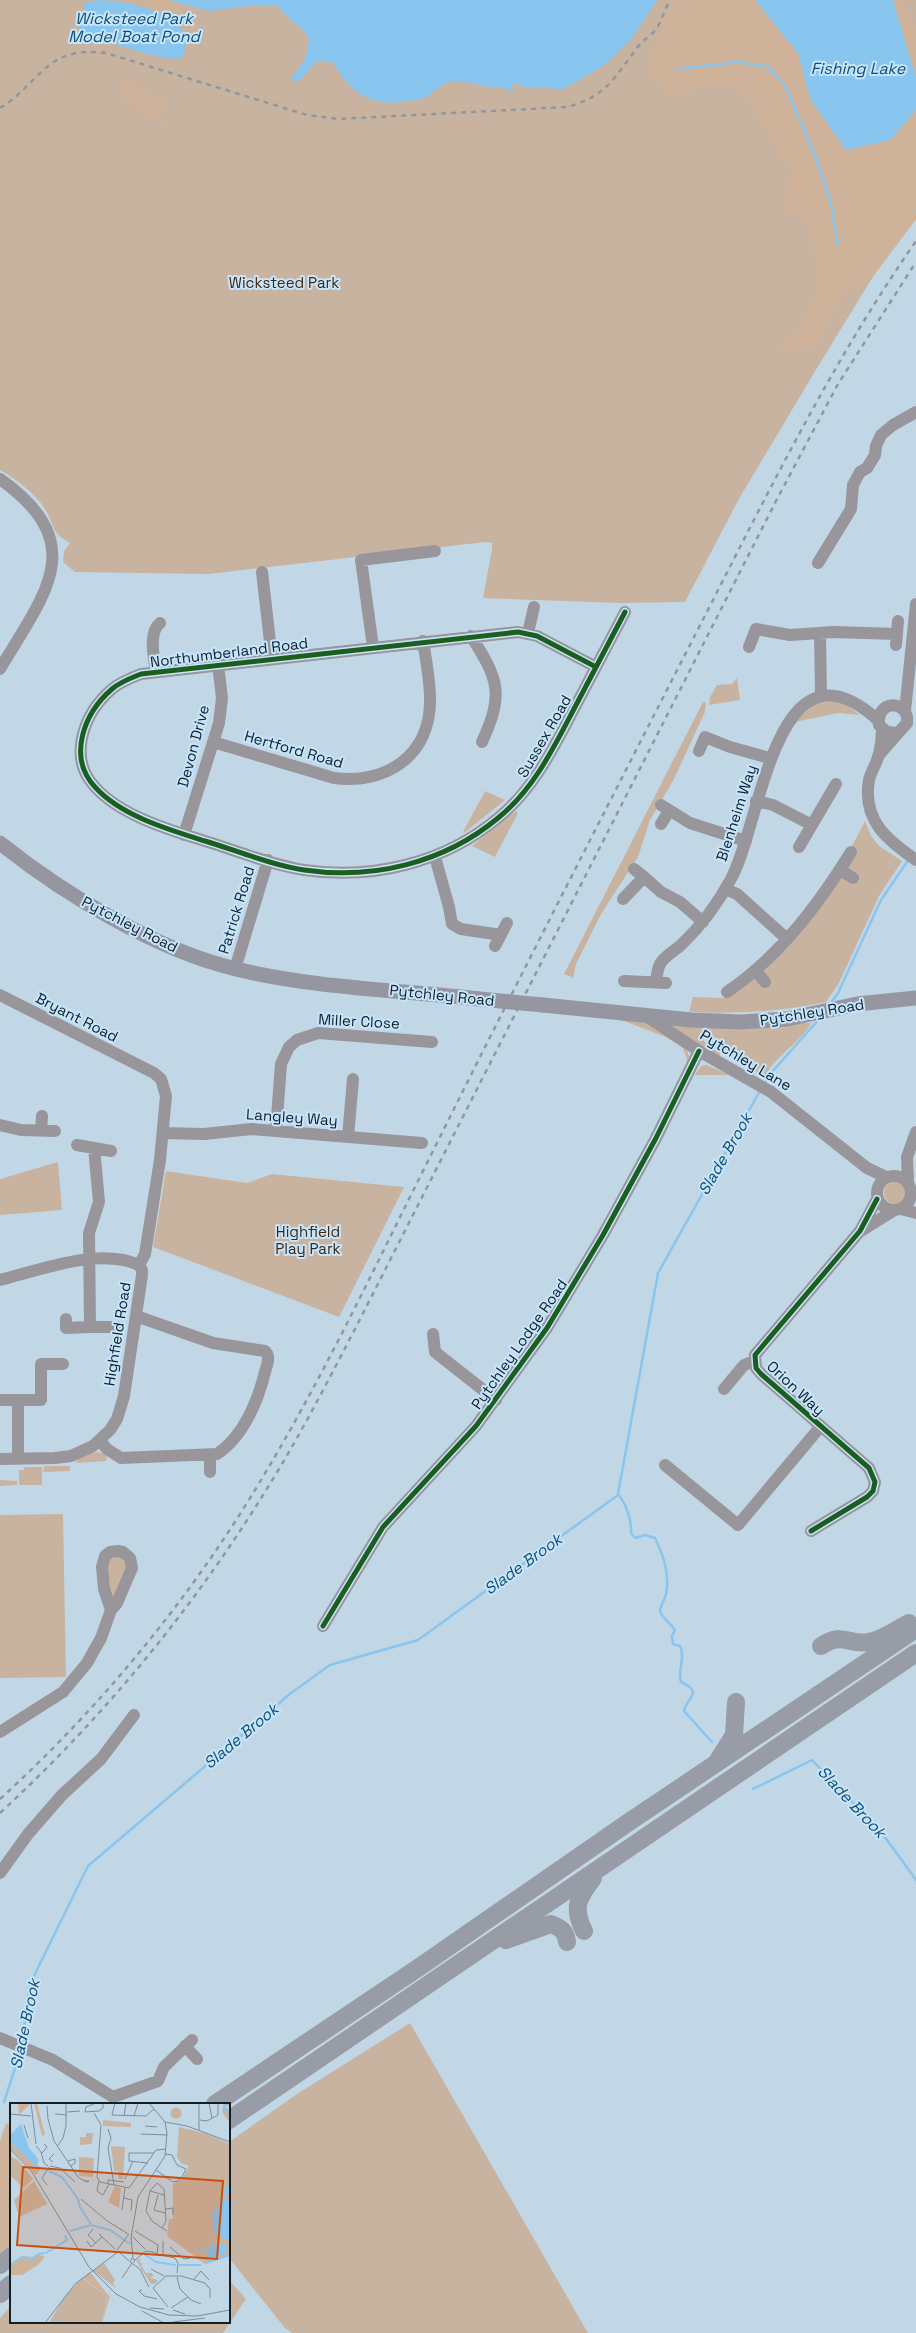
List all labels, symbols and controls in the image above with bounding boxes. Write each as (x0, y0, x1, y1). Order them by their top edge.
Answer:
water label: Wicksteed Park Model Boat Pond (68, 8, 201, 47)
water label: Fishing Lake (811, 58, 906, 79)
park label: Wicksteed Park (229, 273, 339, 292)
street label: Northumberland Road (149, 633, 309, 671)
street label: Sussex Road (513, 691, 575, 781)
street label: Devon Drive (173, 703, 213, 789)
street label: Hertford Road (242, 726, 346, 772)
street label: Blenheim Way (711, 762, 761, 864)
street label: Patrick Road (214, 864, 258, 956)
street label: Pytchley Road (79, 892, 181, 956)
street label: Pytchley Road (389, 980, 495, 1010)
street label: Bryant Road (33, 988, 121, 1046)
street label: Pytchley Road (758, 994, 866, 1030)
street label: Miller Close (318, 1009, 400, 1033)
street label: Pytchley Lane (697, 1025, 795, 1095)
street label: Langley Way (246, 1104, 338, 1130)
water label: Slade Brook (693, 1107, 758, 1199)
park label: Highfield Play Park (275, 1222, 341, 1258)
street label: Pytchley Lodge Road (467, 1275, 571, 1413)
street label: Highfield Road (99, 1281, 135, 1387)
street label: Orion Way (763, 1356, 829, 1420)
water label: Slade Brook (480, 1527, 568, 1599)
water label: Slade Brook (199, 1697, 285, 1773)
water label: Slade Brook (813, 1761, 892, 1844)
water label: Slade Brook (5, 1975, 45, 2071)
inset map (10, 2103, 230, 2323)

